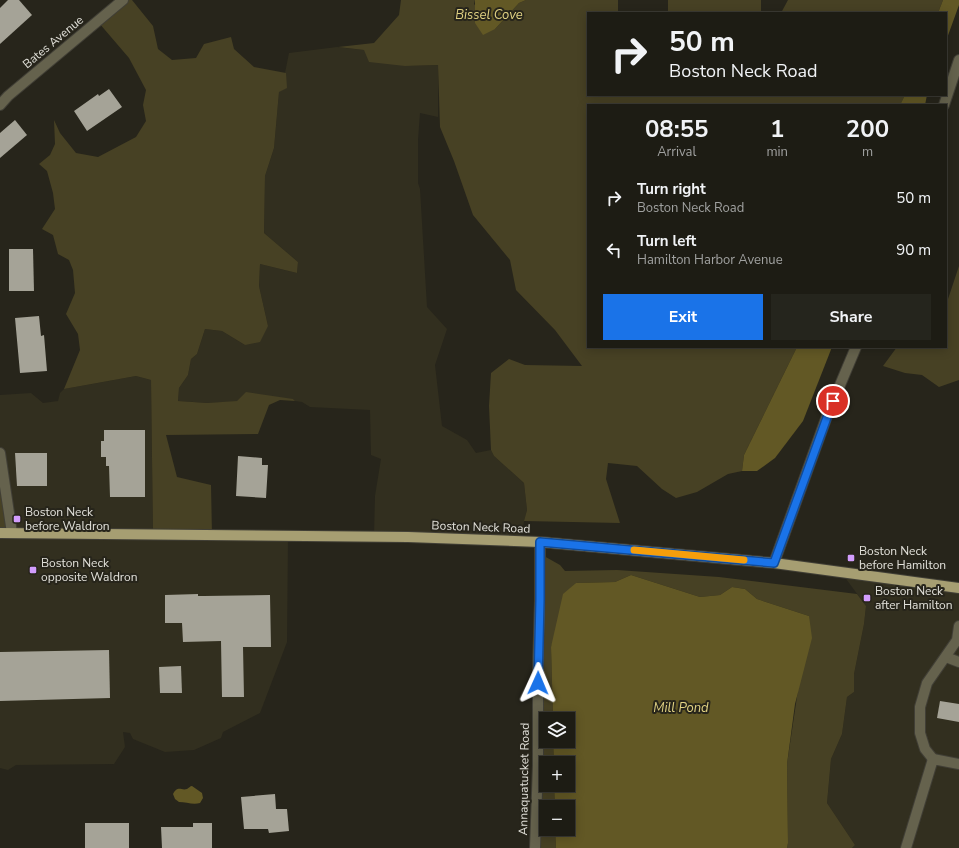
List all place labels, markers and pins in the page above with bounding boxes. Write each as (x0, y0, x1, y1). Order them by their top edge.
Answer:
pin (816, 384, 850, 418)
place label: Boston Neck before Waldron (25, 504, 110, 534)
marker: Boston Neck before Waldron (12, 514, 22, 524)
place label: Boston Neck before Hamilton (859, 543, 946, 573)
marker: Boston Neck before Hamilton (846, 553, 856, 563)
place label: Boston Neck opposite Waldron (41, 555, 138, 585)
marker: Boston Neck opposite Waldron (28, 565, 38, 575)
place label: Boston Neck after Hamilton (875, 583, 953, 613)
marker: Boston Neck after Hamilton (862, 593, 872, 603)

